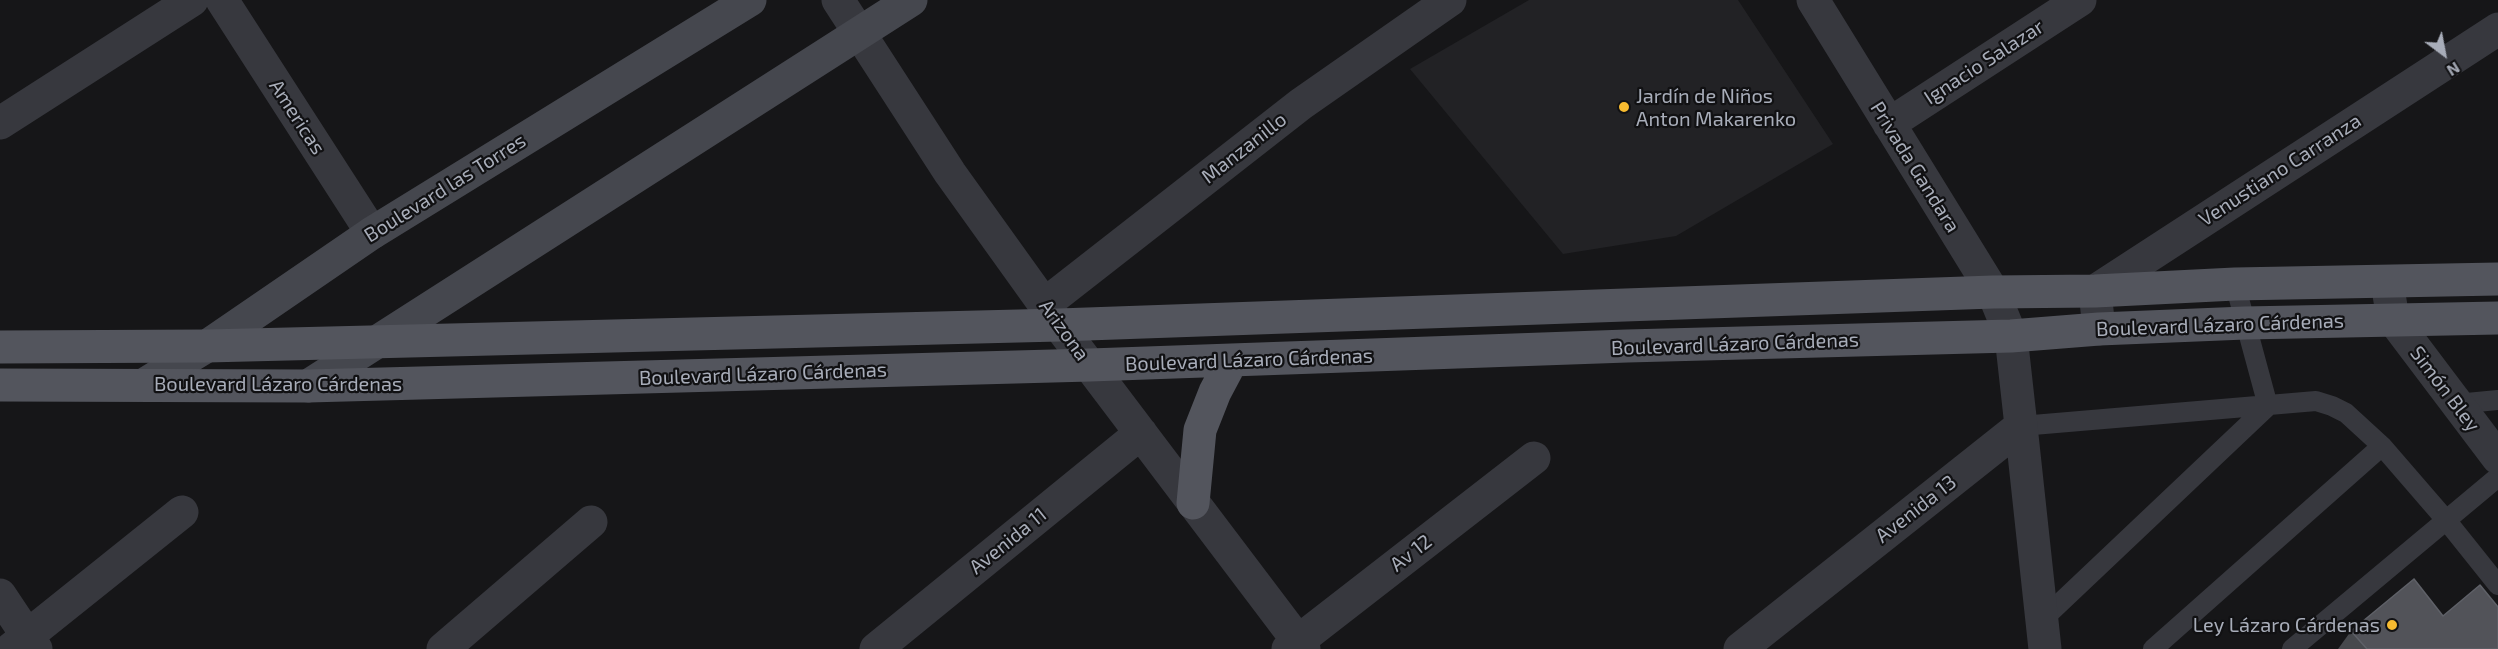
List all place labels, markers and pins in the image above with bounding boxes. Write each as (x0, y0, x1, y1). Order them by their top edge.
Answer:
place label: Jardín de Niños Anton Makarenko (1636, 84, 1796, 131)
marker: Jardín de Niños Anton Makarenko (1617, 100, 1631, 114)
place label: Ley Lázaro Cárdenas (2193, 613, 2380, 637)
marker: Ley Lázaro Cárdenas (2385, 618, 2399, 632)

